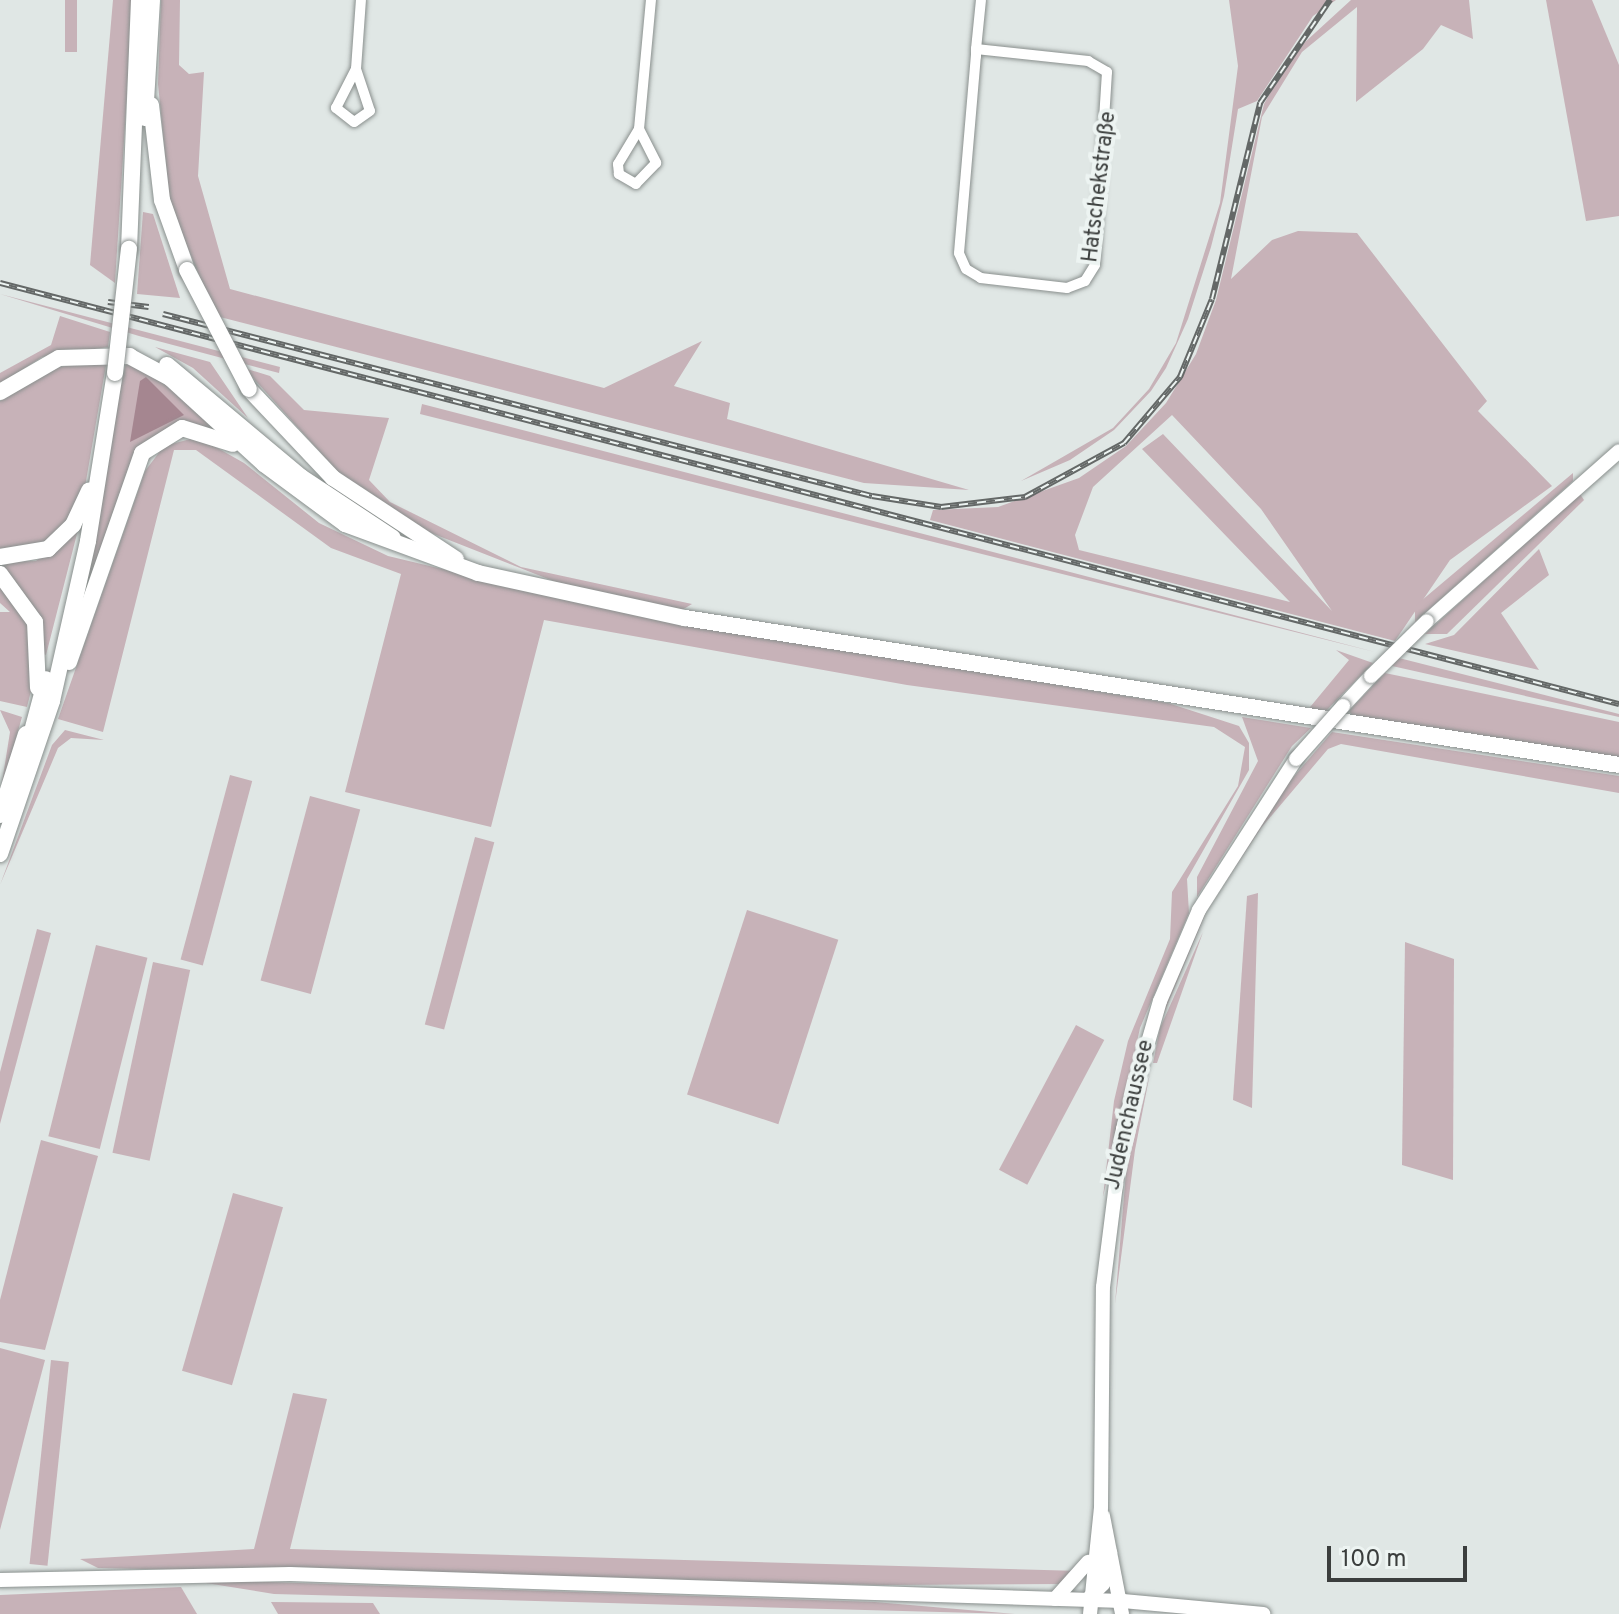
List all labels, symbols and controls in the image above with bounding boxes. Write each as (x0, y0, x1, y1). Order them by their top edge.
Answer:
street label: Hatschekstraße (1078, 110, 1122, 264)
street label: Judenchaussee (1100, 1037, 1160, 1193)
scale bar (1331, 1530, 1471, 1580)
text: 100 m (1341, 1545, 1407, 1575)

